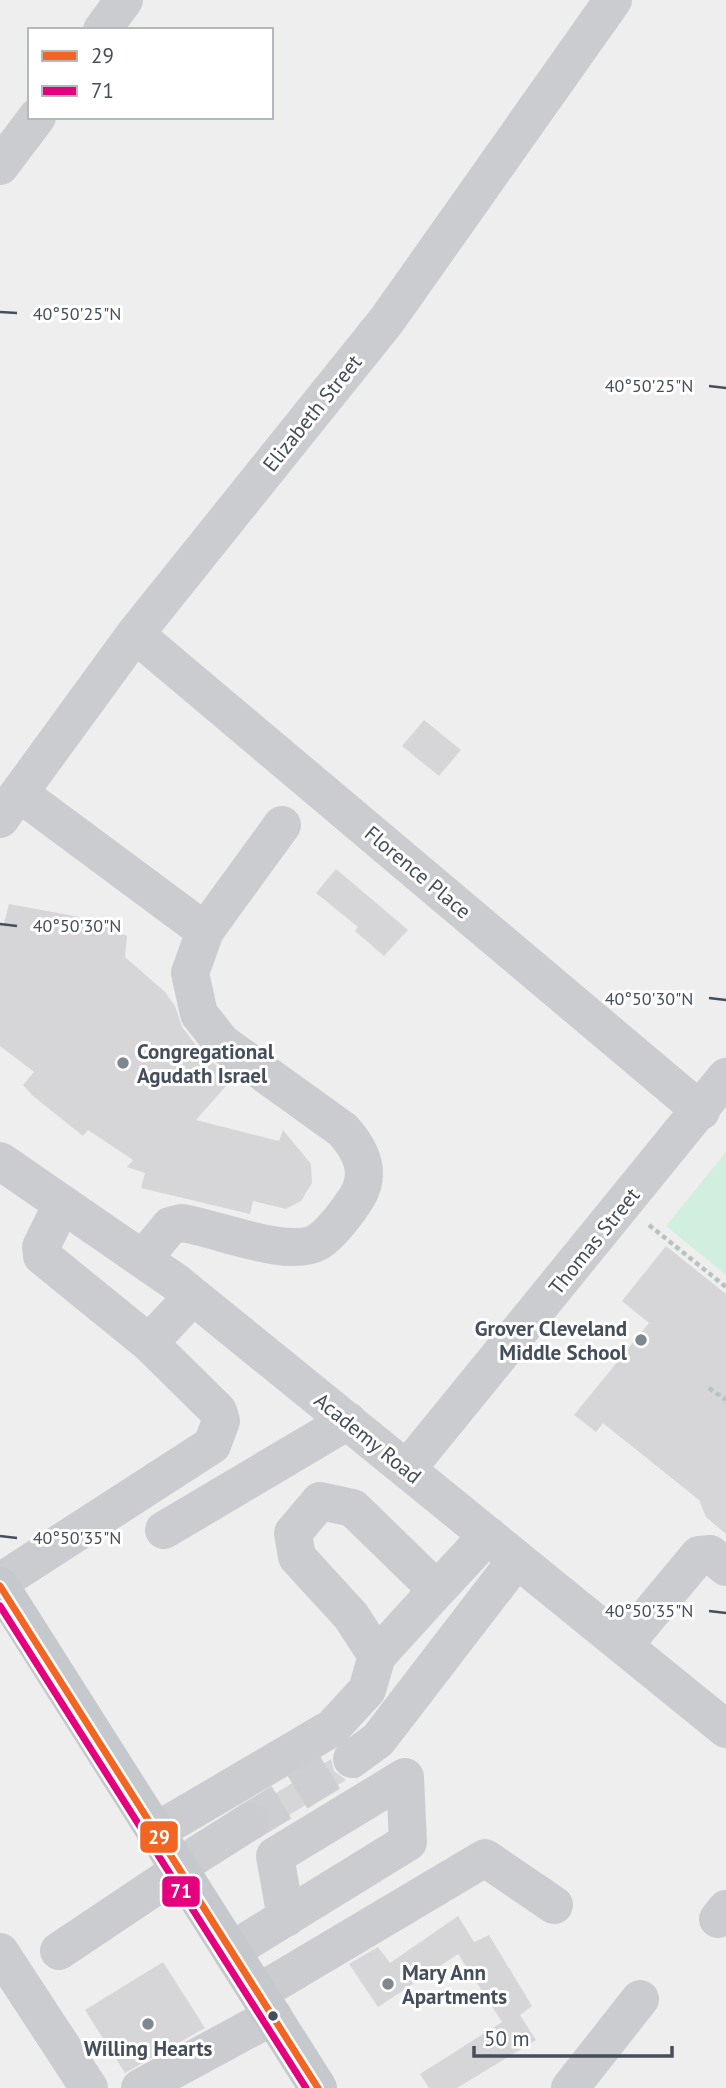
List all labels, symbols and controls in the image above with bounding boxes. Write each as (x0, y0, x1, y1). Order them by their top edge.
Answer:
legend (28, 28, 273, 119)
text: 29 (91, 42, 114, 69)
text: 71 (91, 77, 114, 104)
text: 40°50'25"N (33, 302, 121, 325)
street label: Elizabeth Street (257, 349, 367, 477)
text: 40°50'25"N (605, 374, 693, 397)
street label: Florence Place (359, 820, 477, 924)
text: 40°50'30"N (33, 914, 121, 937)
text: 40°50'30"N (605, 987, 693, 1010)
place label: Congregational Agudath Israel (137, 1038, 275, 1089)
marker: Congregational Agudath Israel (115, 1055, 131, 1071)
street label: Thomas Street (543, 1182, 645, 1300)
place label: Grover Cleveland Middle School (475, 1315, 628, 1366)
marker: Grover Cleveland Middle School (633, 1332, 649, 1348)
street label: Academy Road (309, 1387, 427, 1489)
text: 40°50'35"N (33, 1526, 121, 1549)
text: 40°50'35"N (605, 1599, 693, 1622)
line badge: 29 (139, 1820, 179, 1854)
text: 29 (148, 1825, 170, 1849)
line badge: 71 (161, 1875, 201, 1908)
text: 71 (170, 1879, 192, 1903)
place label: Mary Ann Apartments (402, 1959, 507, 2010)
marker: Mary Ann Apartments (380, 1976, 396, 1992)
unlabelled marker (266, 2009, 280, 2023)
scale bar (474, 2014, 672, 2058)
marker: Willing Hearts (140, 2016, 156, 2032)
text: 50 m (484, 2025, 530, 2052)
place label: Willing Hearts (84, 2035, 212, 2062)

